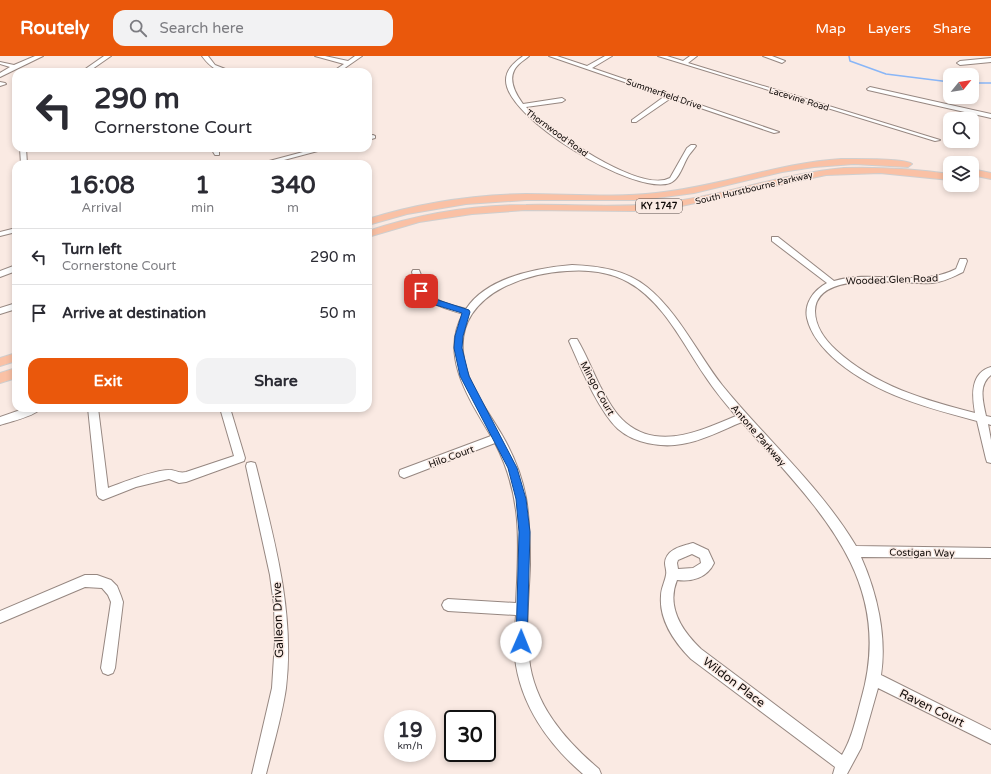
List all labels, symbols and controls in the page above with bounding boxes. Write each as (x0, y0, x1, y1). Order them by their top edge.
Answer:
search box (113, 10, 393, 46)
text: Routely (20, 17, 89, 39)
icon: search (127, 17, 149, 39)
text: Search here (159, 19, 244, 37)
text: Map (816, 20, 846, 37)
text: Layers (868, 20, 911, 37)
text: Share (933, 20, 971, 37)
north arrow (943, 68, 979, 104)
map controls (943, 68, 979, 192)
street label: Summerfield Drive (625, 76, 703, 113)
text: 290 m (94, 82, 180, 116)
icon: left (28, 84, 80, 136)
street label: Lacevine Road (767, 85, 830, 114)
street label: Thornwood Road (524, 107, 590, 160)
button: search (943, 112, 979, 148)
text: Cornerstone Court (94, 116, 252, 138)
button: layers (943, 156, 979, 192)
street label: South Hurstbourne Parkway (694, 170, 814, 207)
text: 16:08 (68, 171, 135, 200)
text: 1 (195, 171, 210, 200)
text: 340 (270, 171, 316, 200)
road number: KY 1747 (636, 199, 682, 213)
text: Arrival (81, 200, 122, 216)
text: min (191, 200, 214, 216)
text: m (287, 200, 299, 216)
text: Turn left (62, 240, 122, 258)
icon: left (28, 246, 50, 268)
text: 290 m (310, 248, 356, 266)
text: Cornerstone Court (62, 258, 176, 274)
street label: Wooded Glen Road (846, 272, 938, 288)
pin (404, 274, 438, 308)
icon: arrive (410, 280, 432, 302)
icon: arrive (28, 302, 50, 324)
text: Arrive at destination (62, 304, 206, 322)
text: 50 m (319, 304, 356, 322)
button: Exit (28, 358, 188, 404)
button: Share (196, 358, 356, 404)
street label: Mingo Court (577, 359, 617, 418)
street label: Antone Parkway (728, 402, 789, 469)
street label: Hilo Court (427, 443, 476, 471)
street label: Costigan Way (889, 546, 955, 560)
street label: Galleon Drive (270, 582, 286, 658)
position arrow (500, 621, 542, 663)
street label: Wildon Place (700, 654, 768, 710)
street label: Raven Court (897, 686, 967, 730)
speed limit sign: 30 (444, 710, 496, 762)
text: 19 (397, 719, 423, 743)
text: km/h (397, 740, 423, 752)

